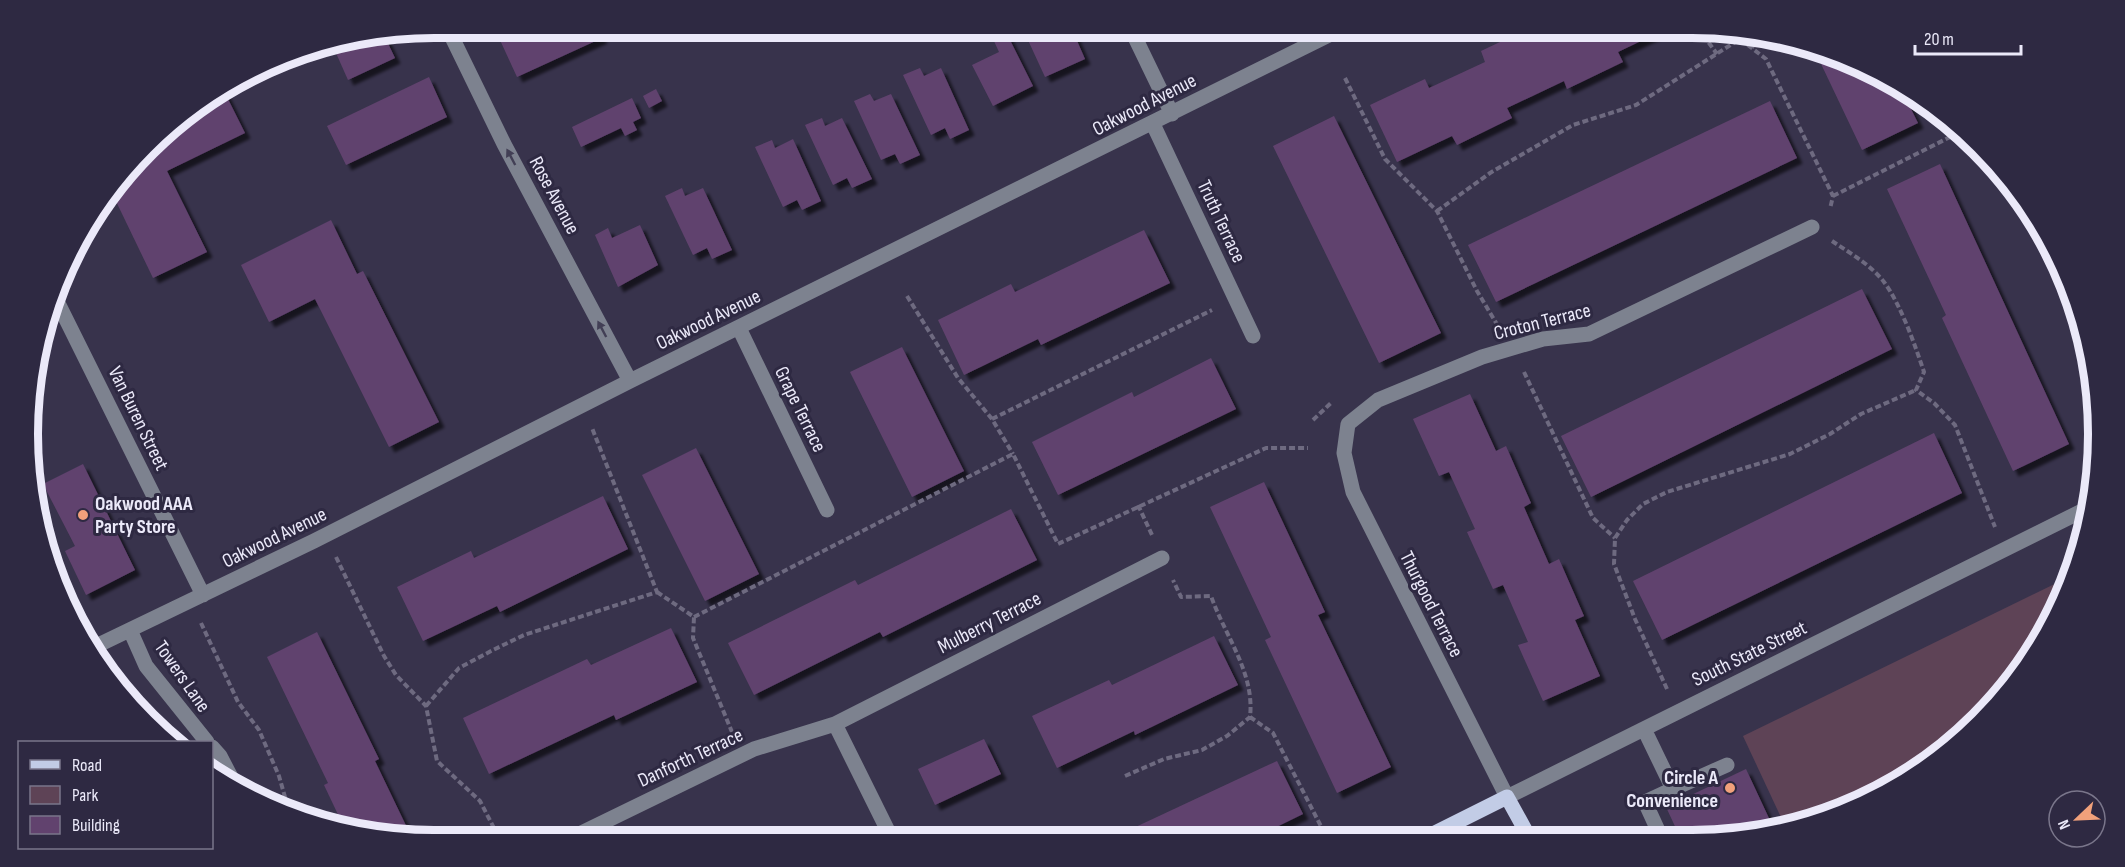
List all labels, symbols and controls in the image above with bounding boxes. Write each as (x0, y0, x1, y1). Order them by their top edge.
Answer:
scale bar (1915, 18, 2022, 56)
text: 20 m (1924, 29, 1954, 50)
street label: Oakwood Avenue (1089, 68, 1200, 141)
one-way arrow (506, 148, 516, 165)
street label: Rose Avenue (524, 152, 585, 238)
street label: Truth Terrace (1192, 176, 1251, 266)
street label: Oakwood Avenue (652, 284, 765, 356)
street label: Croton Terrace (1491, 298, 1593, 346)
one-way arrow (597, 321, 607, 338)
street label: Van Buren Street (103, 363, 174, 474)
street label: Grape Terrace (769, 363, 831, 456)
place label: Oakwood AAA Party Store (95, 492, 193, 539)
street label: Oakwood Avenue (218, 502, 331, 574)
marker: Oakwood AAA Party Store (76, 508, 90, 522)
street label: Thurgood Terrace (1394, 547, 1468, 661)
street label: Mulberry Terrace (934, 587, 1045, 659)
street label: South State Street (1688, 616, 1811, 692)
street label: Towers Lane (149, 636, 215, 717)
street label: Danforth Terrace (634, 723, 747, 793)
legend (18, 741, 213, 849)
text: Road (72, 755, 102, 776)
place label: Circle A Convenience (1626, 766, 1718, 813)
marker: Circle A Convenience (1723, 781, 1737, 795)
text: Park (72, 785, 98, 806)
north arrow (2047, 789, 2107, 849)
text: Building (72, 815, 120, 836)
text: N (2054, 817, 2075, 832)

